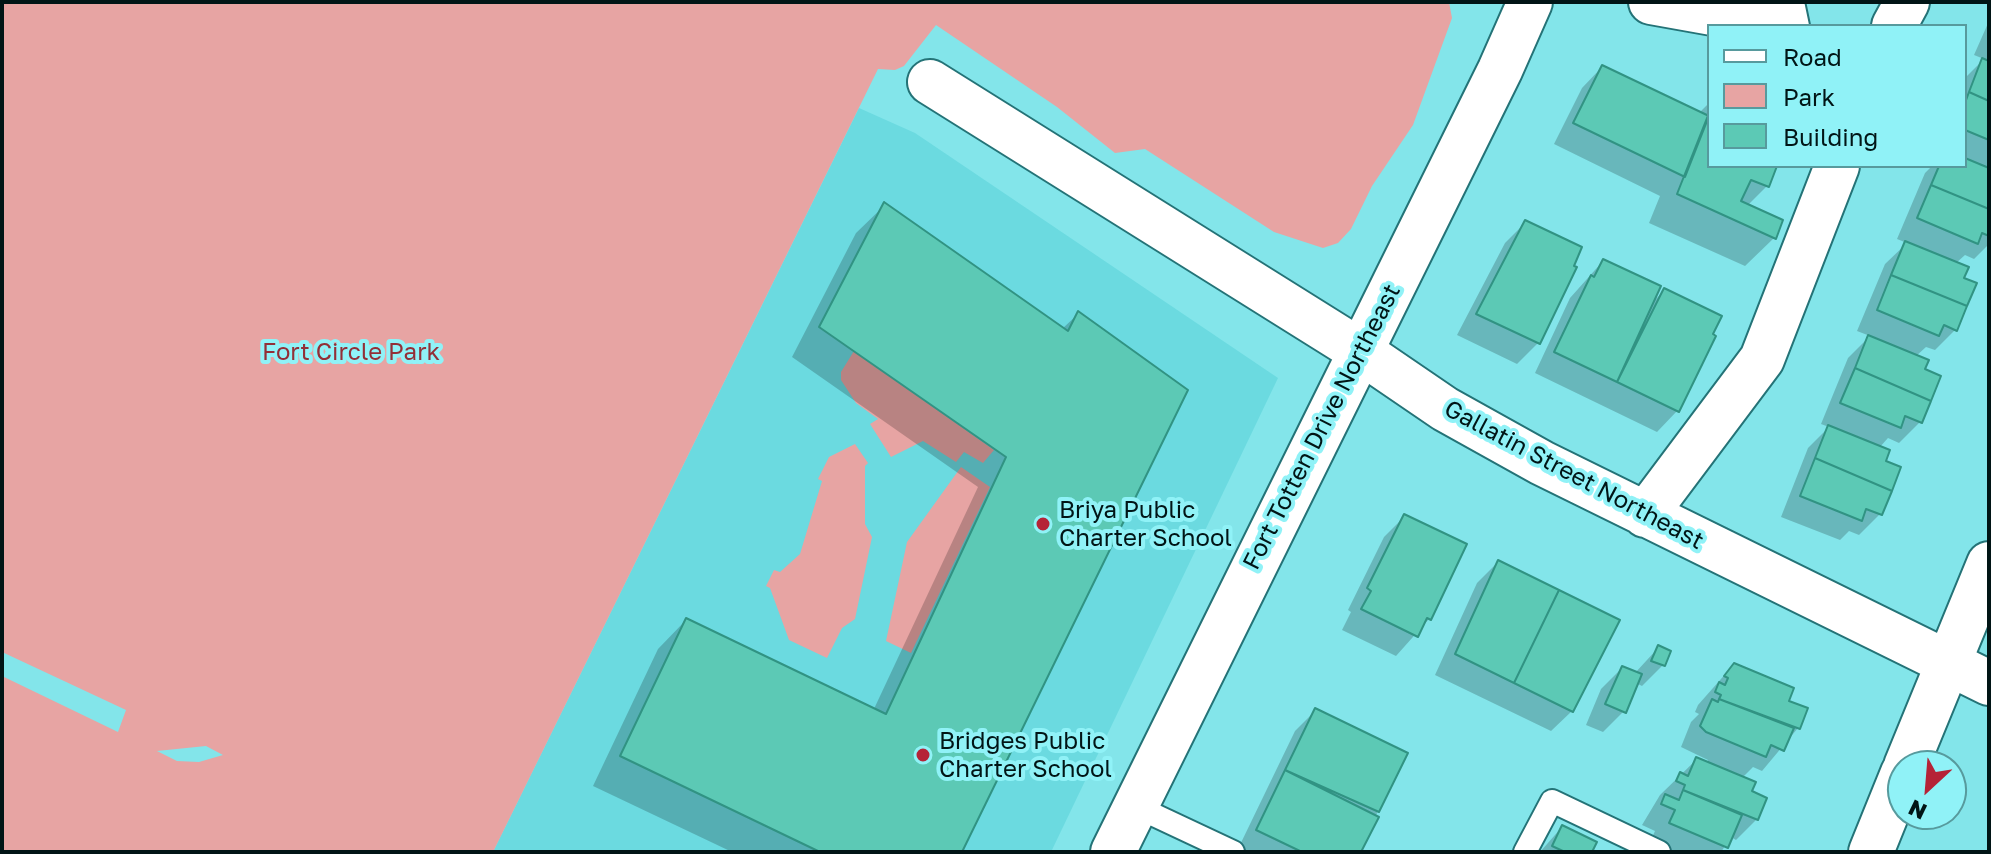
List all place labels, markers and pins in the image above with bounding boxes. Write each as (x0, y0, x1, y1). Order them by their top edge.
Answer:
place label: Briya Public Charter School (1059, 496, 1232, 552)
marker: Briya Public Charter School (1034, 515, 1052, 533)
place label: Bridges Public Charter School (939, 727, 1112, 783)
marker: Bridges Public Charter School (914, 746, 932, 764)

